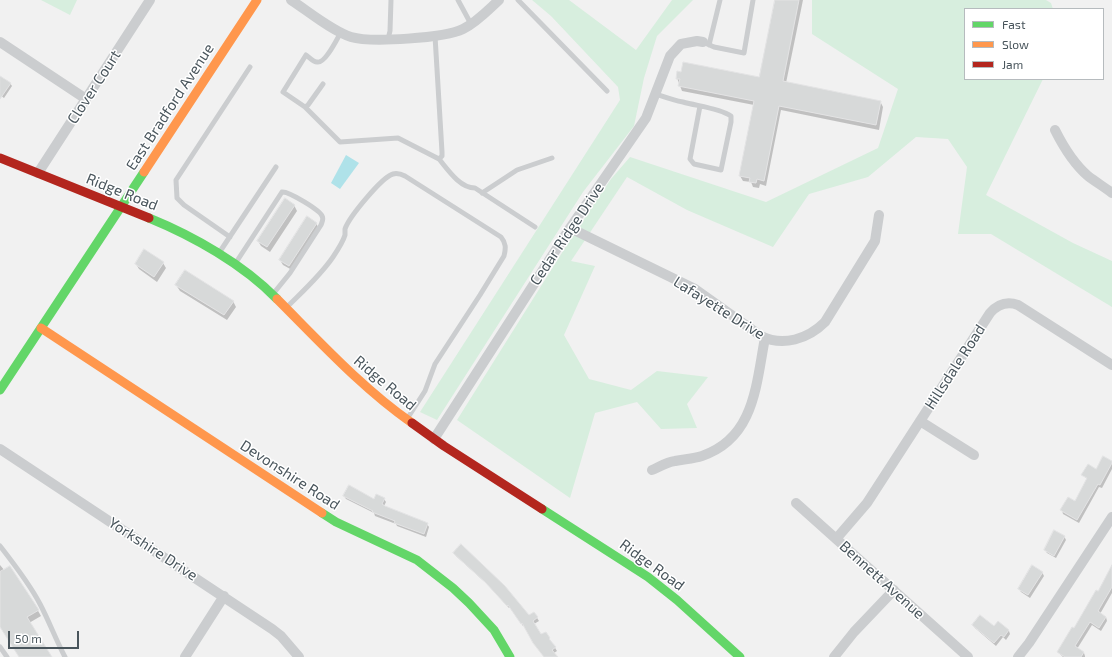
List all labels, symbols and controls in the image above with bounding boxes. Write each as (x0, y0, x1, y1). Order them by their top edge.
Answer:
legend (964, 8, 1104, 80)
text: Fast (1002, 17, 1025, 31)
text: Slow (1002, 37, 1029, 51)
street label: East Bradford Avenue (122, 40, 218, 174)
street label: Clover Court (64, 47, 124, 127)
text: Jam (1002, 57, 1023, 71)
street label: Ridge Road (83, 169, 161, 215)
street label: Cedar Ridge Drive (526, 179, 608, 289)
street label: Lafayette Drive (670, 273, 768, 343)
street label: Hillsdale Road (921, 321, 989, 413)
street label: Ridge Road (350, 352, 420, 414)
street label: Devonshire Road (237, 436, 343, 514)
street label: Yorkshire Drive (105, 514, 201, 584)
street label: Ridge Road (616, 535, 688, 595)
street label: Bennett Avenue (836, 537, 928, 623)
scale bar (10, 623, 81, 649)
text: 50 m (15, 631, 42, 645)

